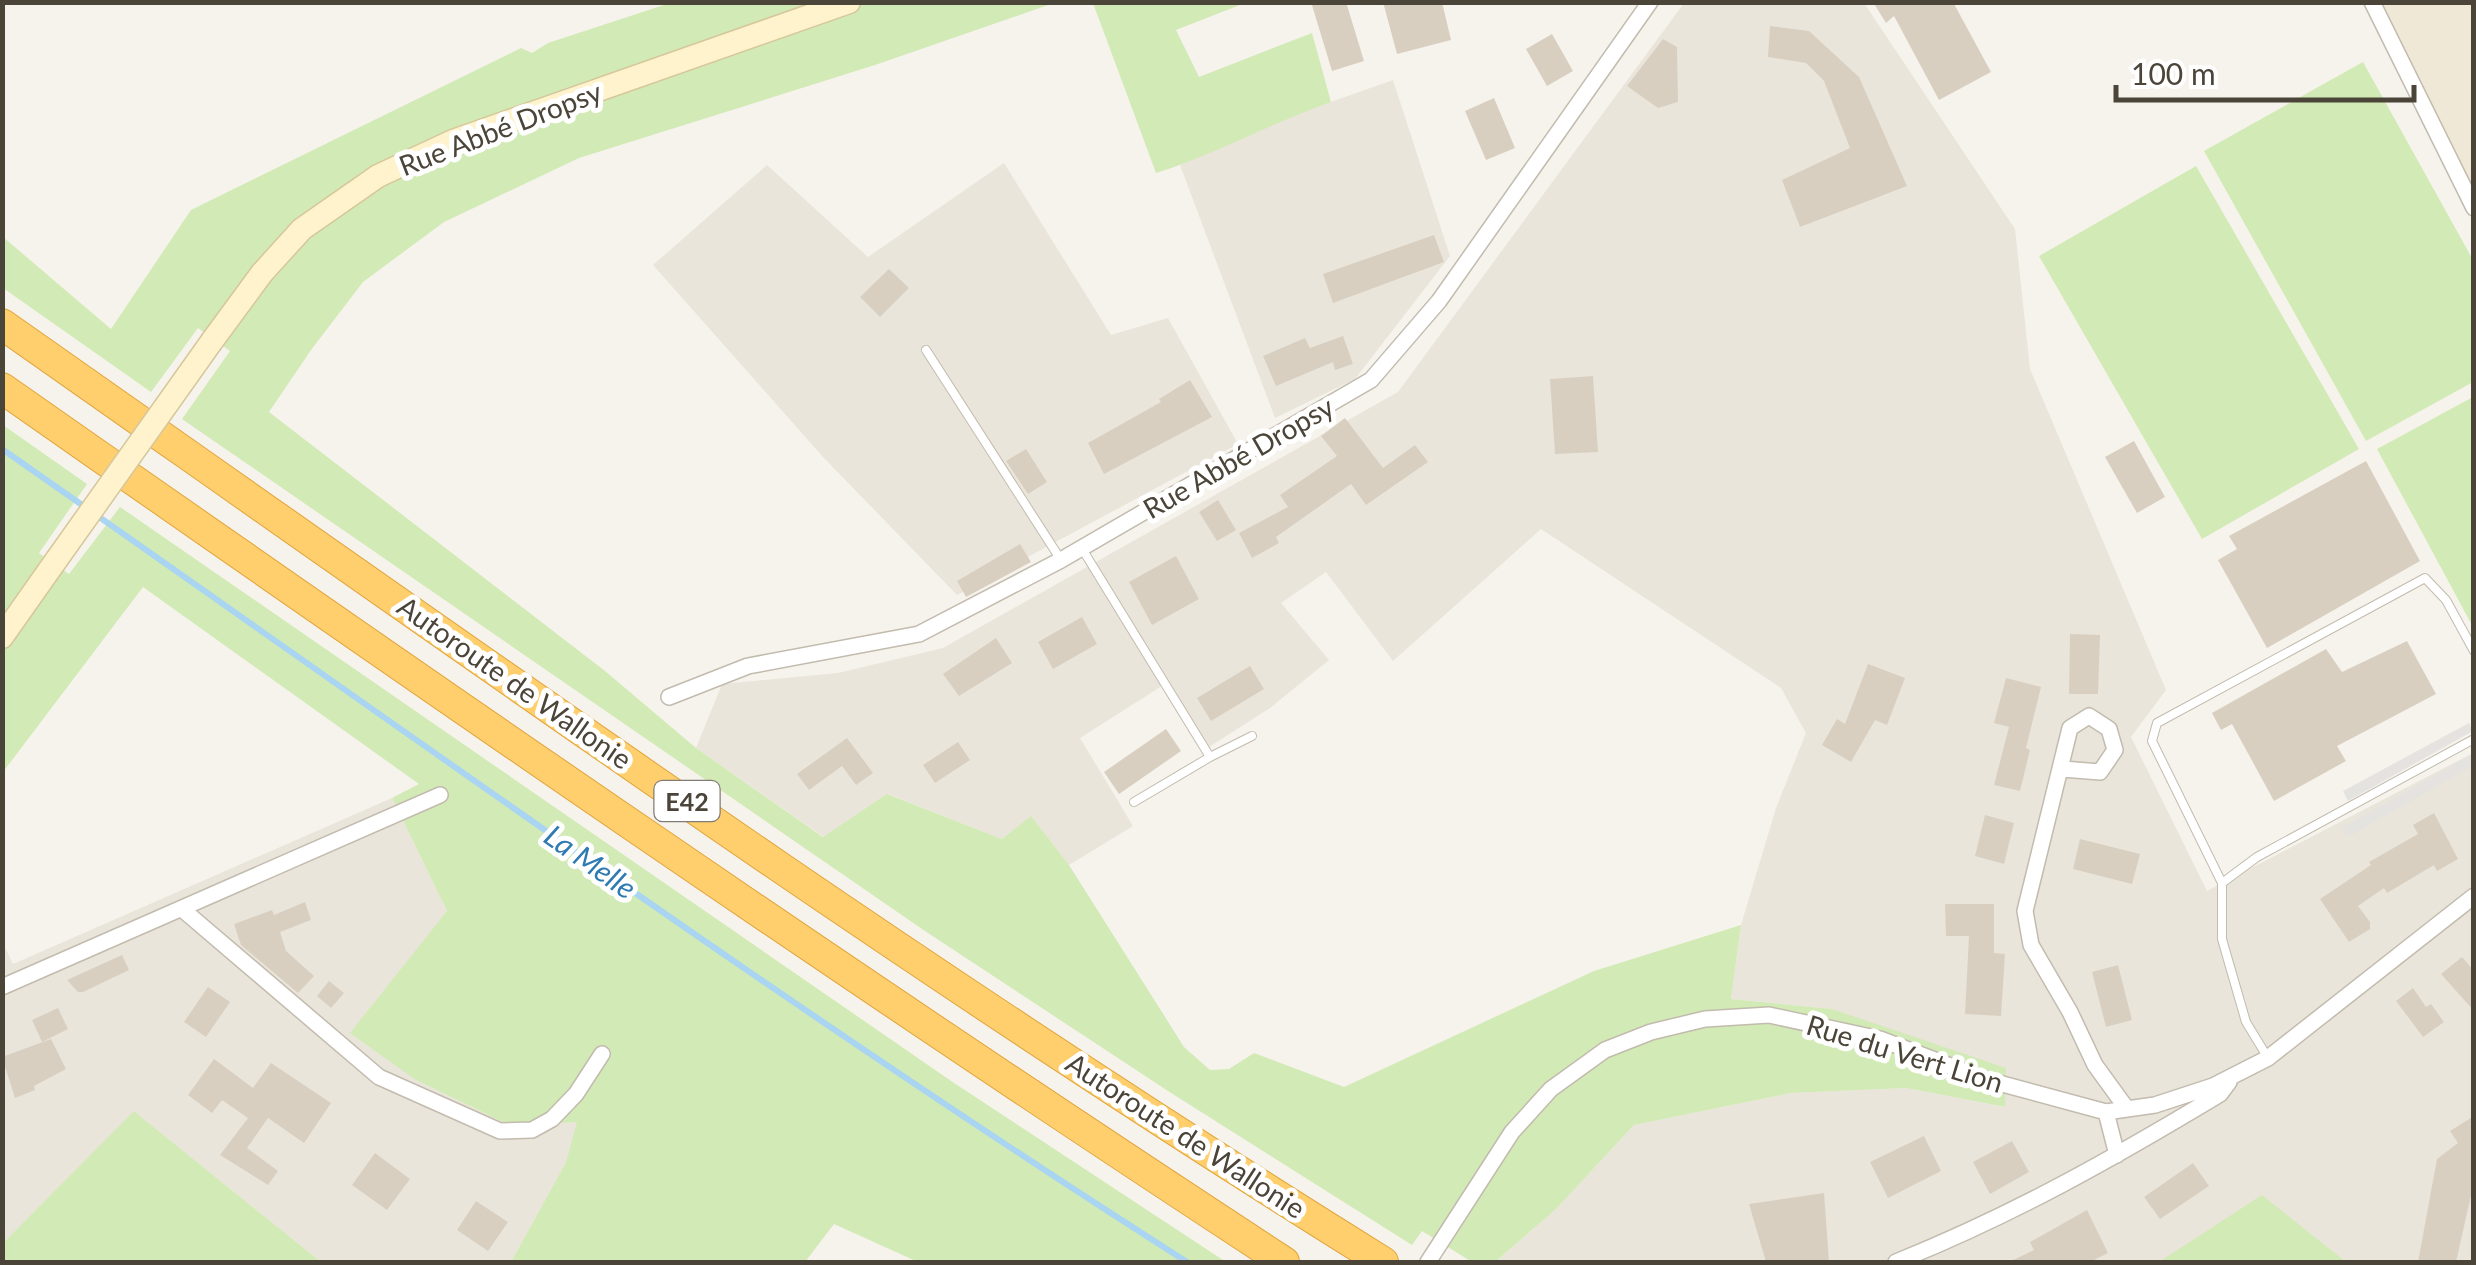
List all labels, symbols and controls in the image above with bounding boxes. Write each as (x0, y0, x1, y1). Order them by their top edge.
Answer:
scale bar (2116, 40, 2414, 102)
text: 100 m (2131, 55, 2216, 91)
street label: Rue Abbé Dropsy (394, 74, 607, 182)
street label: Rue Abbé Dropsy (1137, 388, 1340, 525)
street label: Autoroute de Wallonie (391, 588, 639, 776)
road number: E42 (654, 781, 720, 821)
water label: La Melle (538, 817, 644, 905)
street label: Rue du Vert Lion (1803, 1007, 2007, 1099)
street label: Autoroute de Wallonie (1060, 1045, 1312, 1225)

